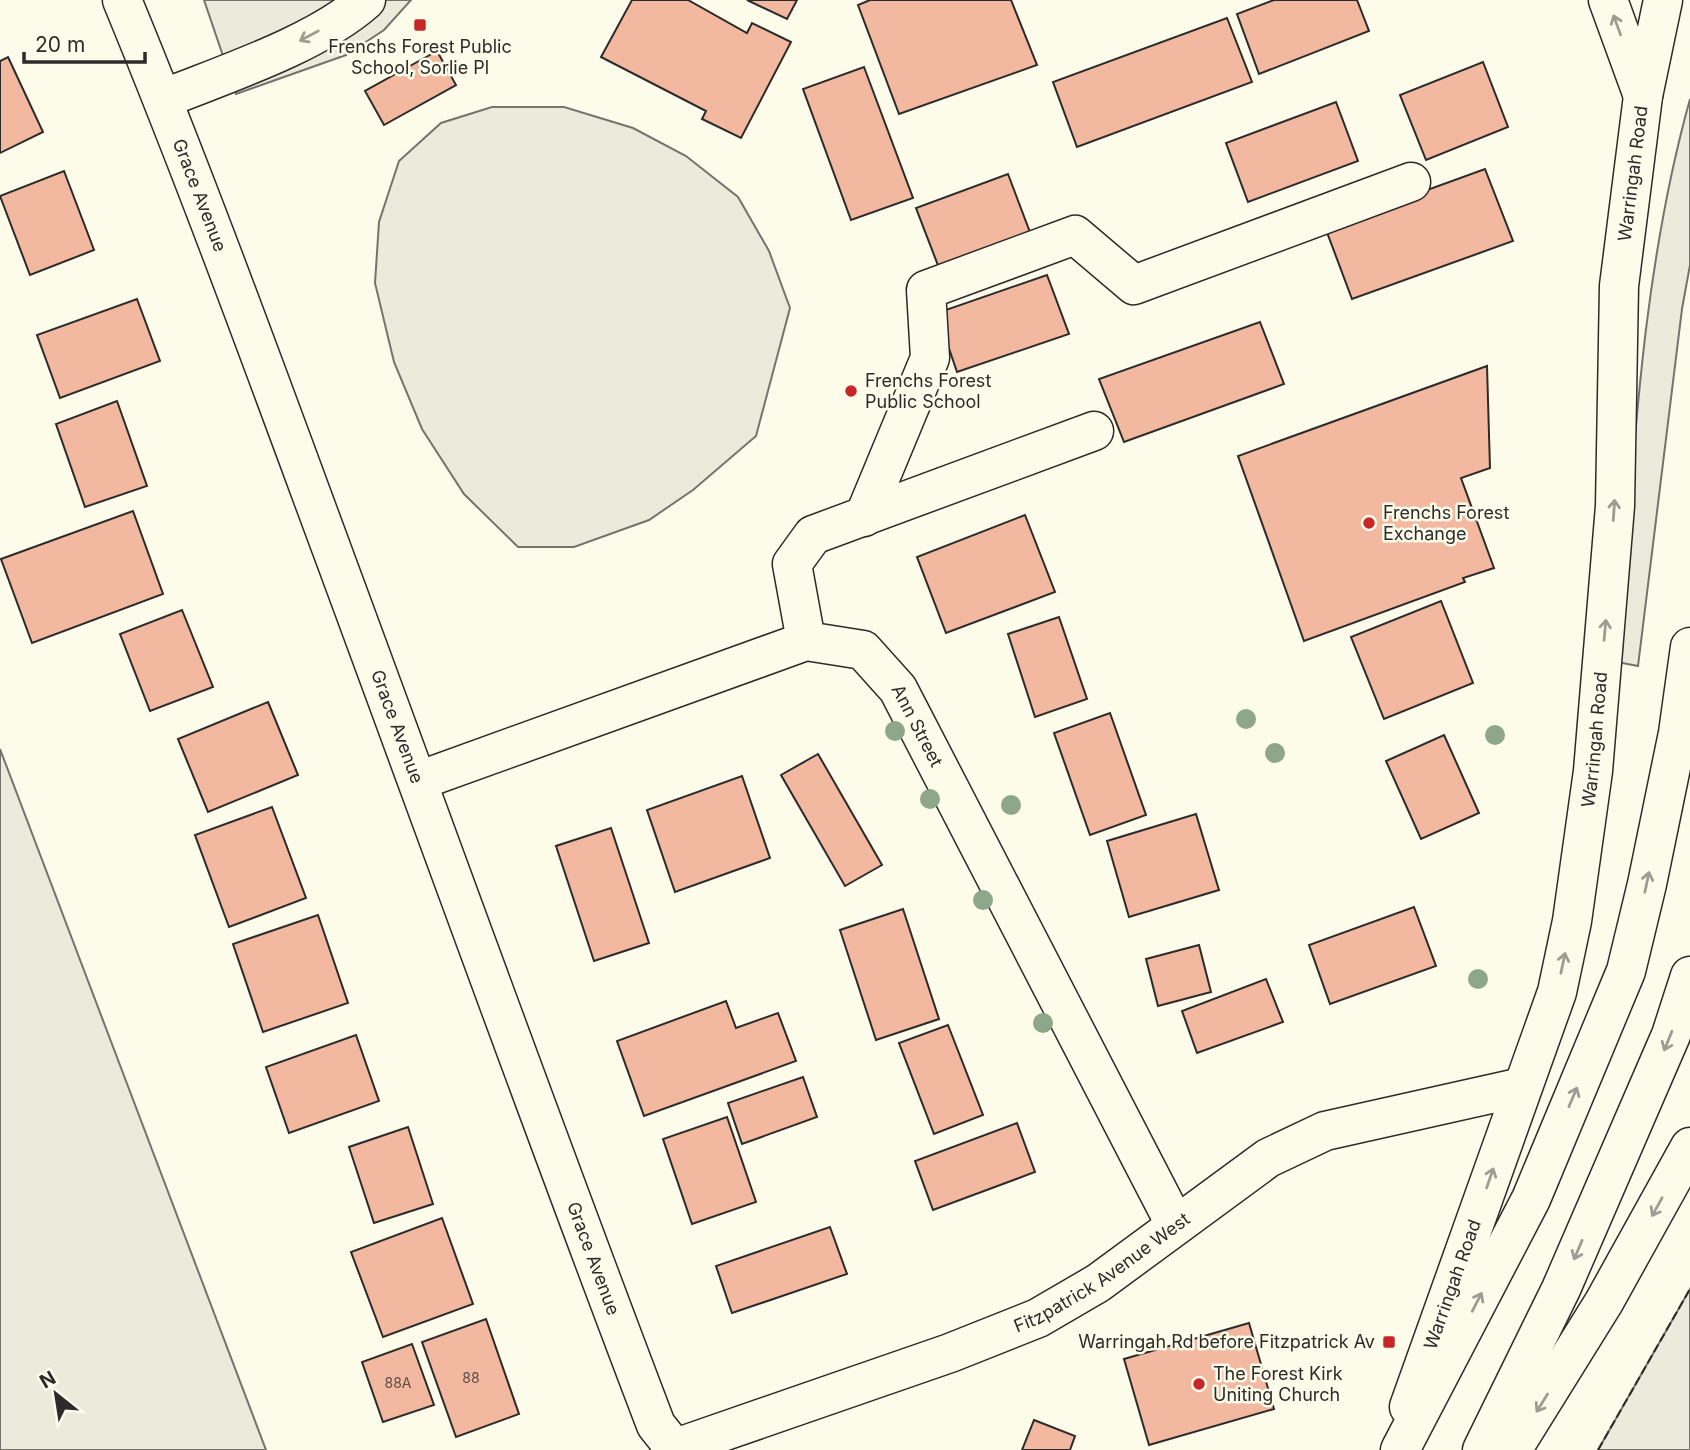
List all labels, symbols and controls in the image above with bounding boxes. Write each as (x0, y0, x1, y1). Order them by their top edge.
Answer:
one-way arrow (1610, 15, 1622, 37)
marker: Frenchs Forest Public School, Sorlie Pl (412, 17, 428, 33)
scale bar (24, 21, 145, 65)
one-way arrow (299, 30, 320, 43)
text: 20 m (35, 32, 85, 57)
place label: Frenchs Forest Public School, Sorlie Pl (328, 36, 512, 78)
street label: Warringah Road (1614, 104, 1652, 242)
street label: Grace Avenue (169, 135, 231, 255)
place label: Frenchs Forest Public School (865, 370, 991, 412)
marker: Frenchs Forest Public School (843, 383, 859, 399)
one-way arrow (1608, 500, 1621, 522)
place label: Frenchs Forest Exchange (1383, 502, 1509, 544)
marker: Frenchs Forest Exchange (1361, 515, 1377, 531)
one-way arrow (1599, 619, 1612, 642)
street label: Grace Avenue (367, 667, 428, 786)
street label: Warringah Road (1577, 671, 1611, 809)
street label: Ann Street (888, 681, 947, 770)
one-way arrow (1641, 871, 1654, 894)
one-way arrow (1557, 952, 1570, 975)
one-way arrow (1661, 1030, 1674, 1051)
one-way arrow (1568, 1086, 1581, 1108)
one-way arrow (1485, 1167, 1497, 1189)
one-way arrow (1650, 1196, 1664, 1216)
street label: Grace Avenue (563, 1199, 624, 1318)
street label: Fitzpatrick Avenue West (1011, 1208, 1194, 1337)
street label: Warringah Road (1419, 1217, 1485, 1352)
one-way arrow (1571, 1239, 1584, 1260)
one-way arrow (1470, 1293, 1484, 1313)
place label: Warringah Rd before Fitzpatrick Av (1078, 1331, 1375, 1352)
marker: Warringah Rd before Fitzpatrick Av (1381, 1334, 1397, 1350)
north arrow (21, 1359, 91, 1429)
place label: The Forest Kirk Uniting Church (1213, 1363, 1343, 1405)
text: N (36, 1366, 60, 1393)
house number: 88 (462, 1369, 480, 1386)
house number: 88A (385, 1374, 412, 1391)
marker: The Forest Kirk Uniting Church (1191, 1376, 1207, 1392)
one-way arrow (1534, 1392, 1548, 1412)

